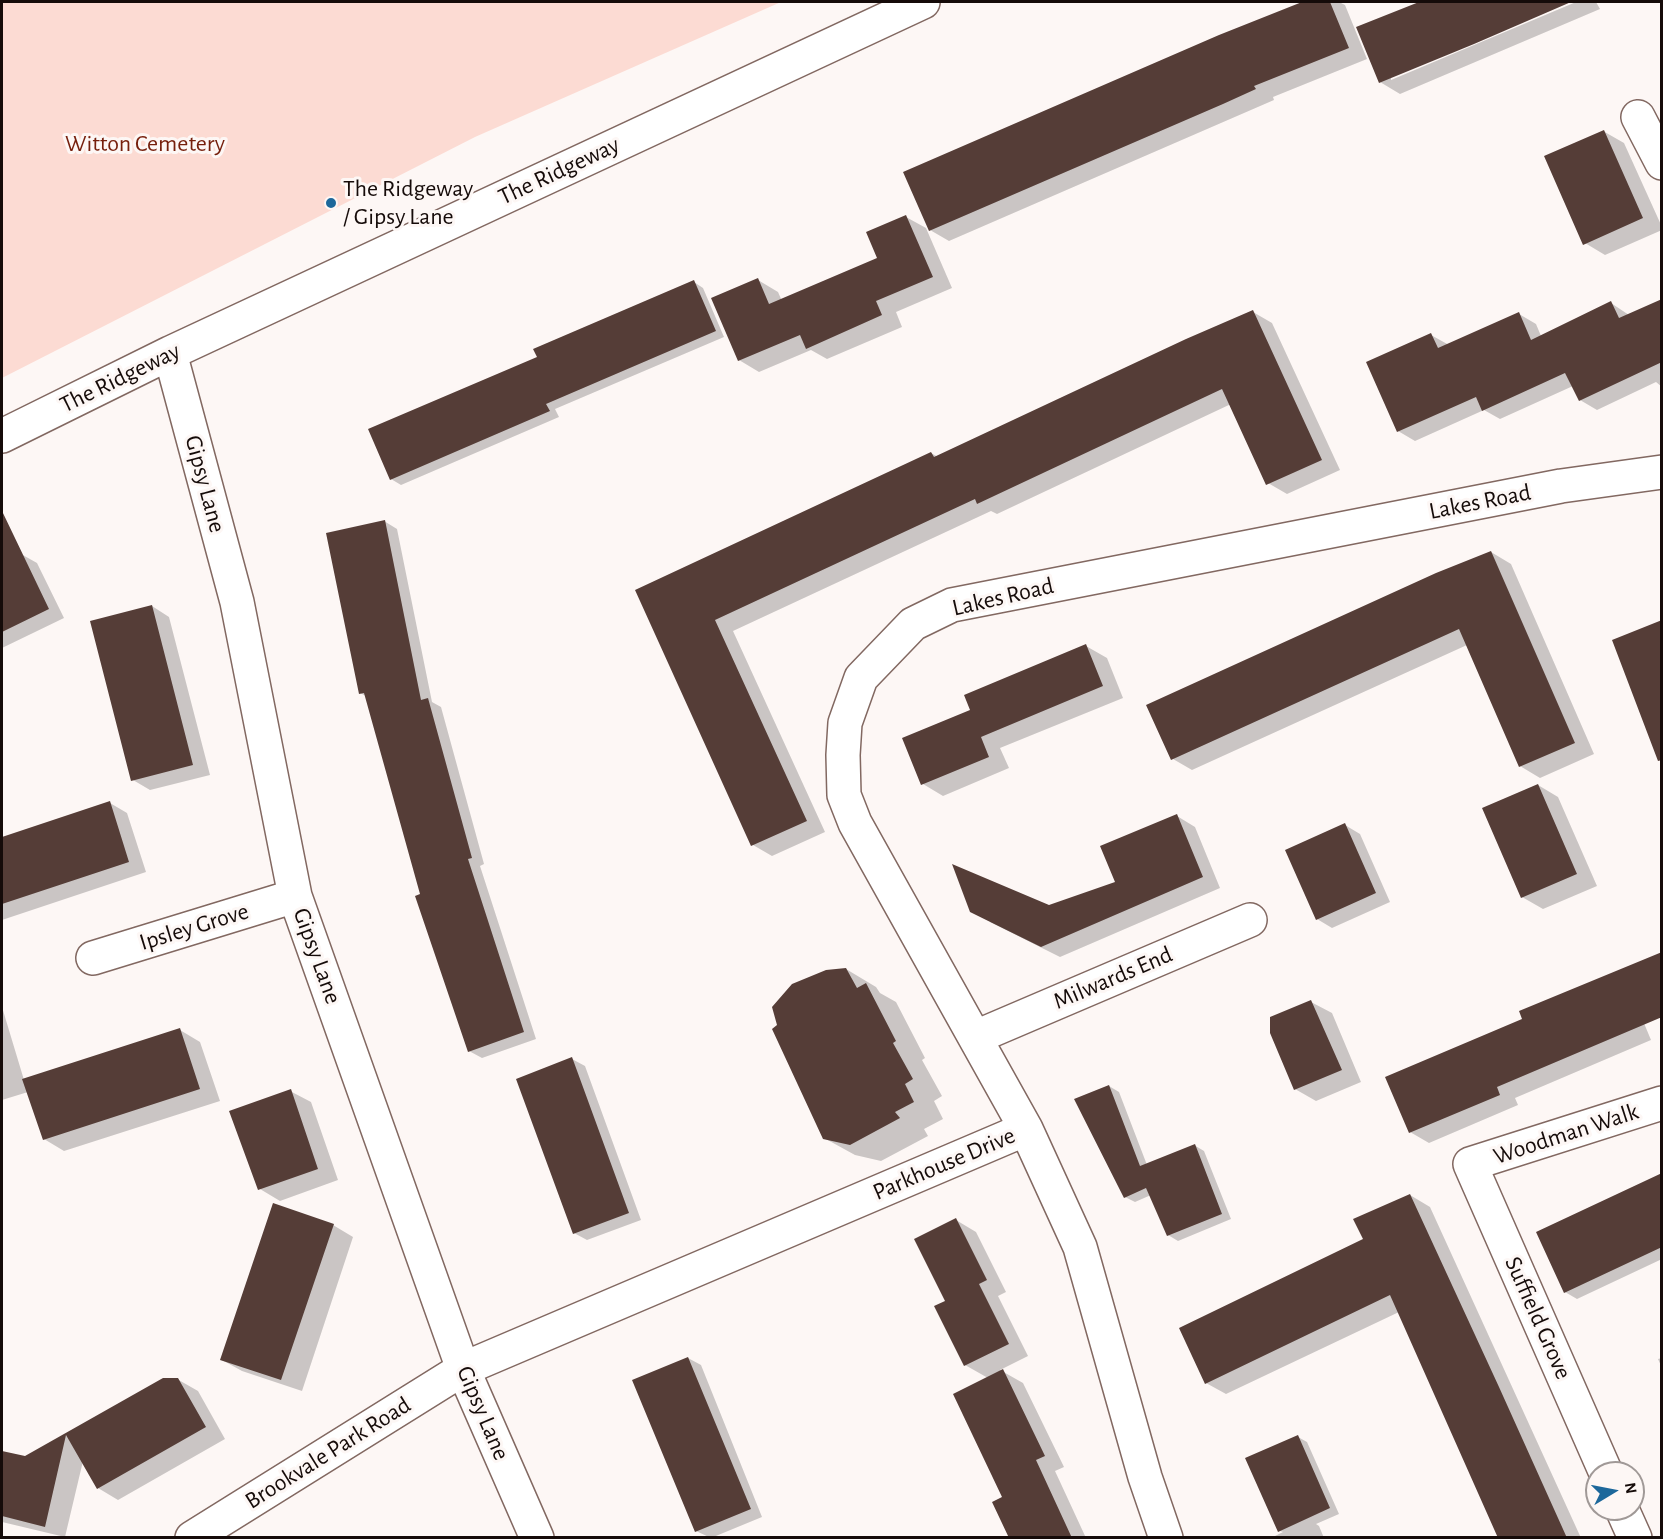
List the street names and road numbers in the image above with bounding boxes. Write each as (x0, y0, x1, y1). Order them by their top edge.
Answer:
street label: The Ridgeway (494, 130, 624, 212)
street label: The Ridgeway (55, 337, 185, 419)
street label: Gipsy Lane (178, 432, 232, 536)
street label: Lakes Road (1427, 478, 1533, 526)
street label: Lakes Road (949, 571, 1057, 623)
street label: Ipsley Grove (136, 897, 252, 957)
street label: Gipsy Lane (286, 904, 348, 1008)
street label: Milwards End (1049, 940, 1177, 1016)
street label: Woodman Walk (1490, 1097, 1642, 1171)
street label: Parkhouse Drive (869, 1121, 1019, 1207)
street label: Suffield Grove (1498, 1252, 1578, 1384)
street label: Gipsy Lane (450, 1361, 516, 1465)
street label: Brookvale Park Road (240, 1390, 416, 1516)

